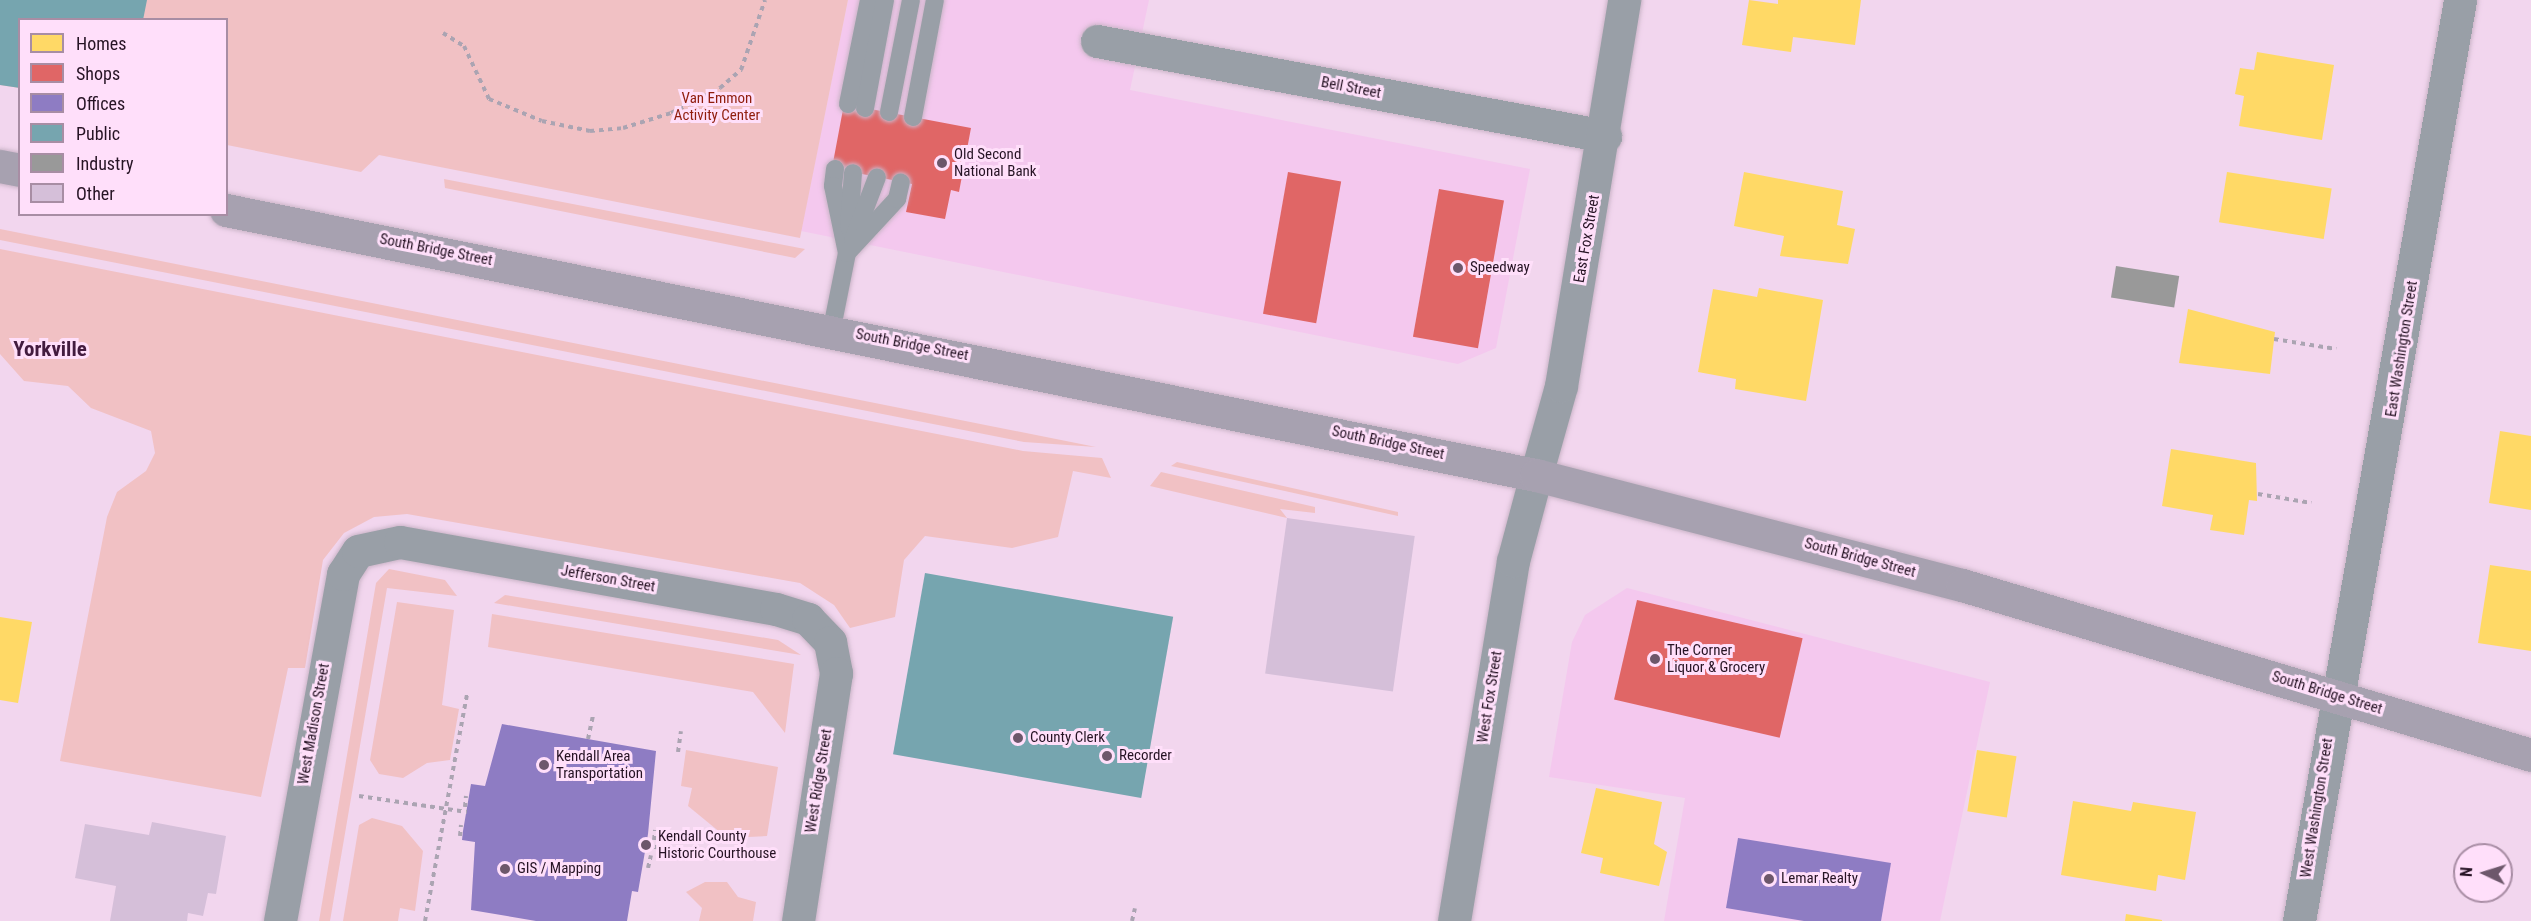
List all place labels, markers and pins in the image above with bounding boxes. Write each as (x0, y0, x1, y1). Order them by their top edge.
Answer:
place label: Old Second National Bank (954, 145, 1037, 180)
marker: Old Second National Bank (935, 156, 949, 170)
place label: Speedway (1470, 259, 1530, 277)
marker: Speedway (1451, 261, 1465, 275)
place label: The Corner Liquor & Grocery (1667, 641, 1765, 676)
marker: The Corner Liquor & Grocery (1648, 652, 1662, 666)
place label: County Clerk (1030, 729, 1105, 747)
marker: County Clerk (1011, 731, 1025, 745)
place label: Kendall Area Transportation (556, 747, 643, 782)
place label: Recorder (1119, 747, 1172, 765)
marker: Recorder (1100, 749, 1114, 763)
marker: Kendall Area Transportation (537, 758, 551, 772)
place label: Kendall County Historic Courthouse (658, 827, 776, 862)
marker: Kendall County Historic Courthouse (639, 838, 653, 852)
place label: GIS / Mapping (517, 860, 601, 878)
marker: GIS / Mapping (498, 862, 512, 876)
place label: Lemar Realty (1781, 870, 1858, 888)
marker: Lemar Realty (1762, 872, 1776, 886)

